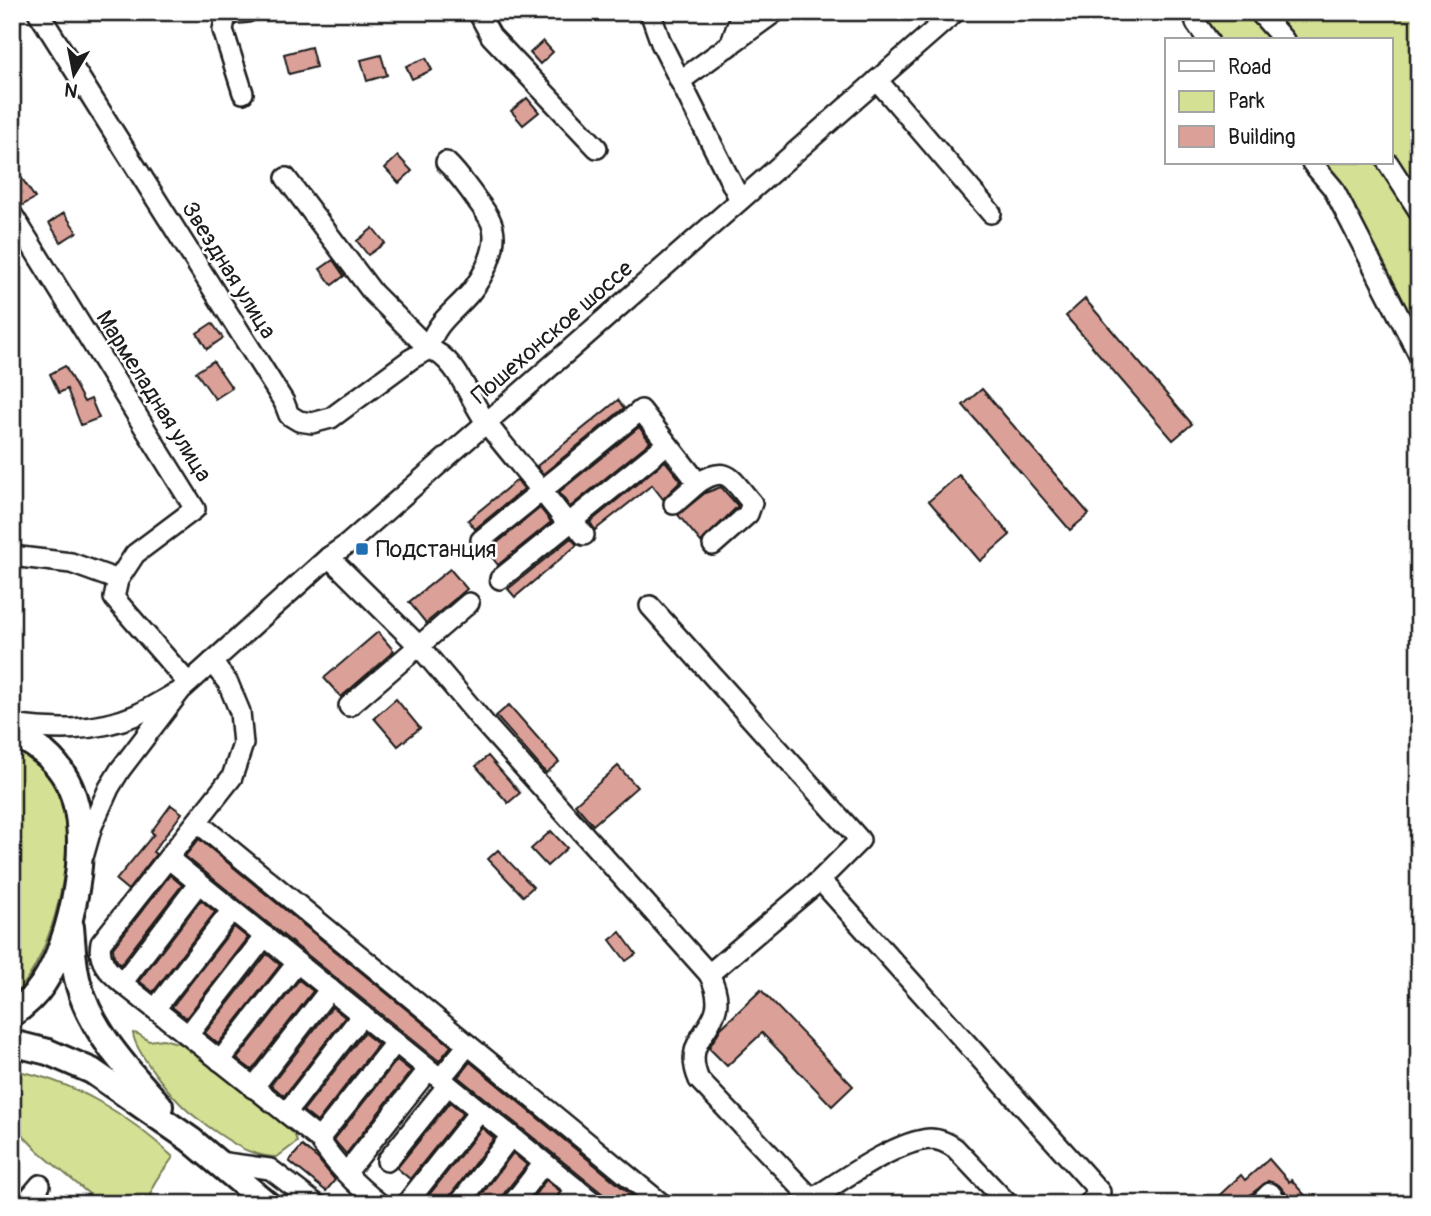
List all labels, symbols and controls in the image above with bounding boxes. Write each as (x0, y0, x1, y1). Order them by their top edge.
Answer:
north arrow (38, 38, 108, 108)
legend (1165, 38, 1392, 164)
text: Road (1228, 54, 1272, 81)
text: N (63, 77, 80, 103)
text: Park (1228, 88, 1265, 115)
text: Building (1228, 124, 1295, 151)
street label: Звездная улица (175, 196, 283, 344)
street label: Пошехонское шоссе (465, 253, 639, 410)
street label: Мармеладная улица (90, 305, 218, 487)
place label: Подстанция (376, 535, 496, 564)
marker: Подстанция (354, 541, 370, 557)

